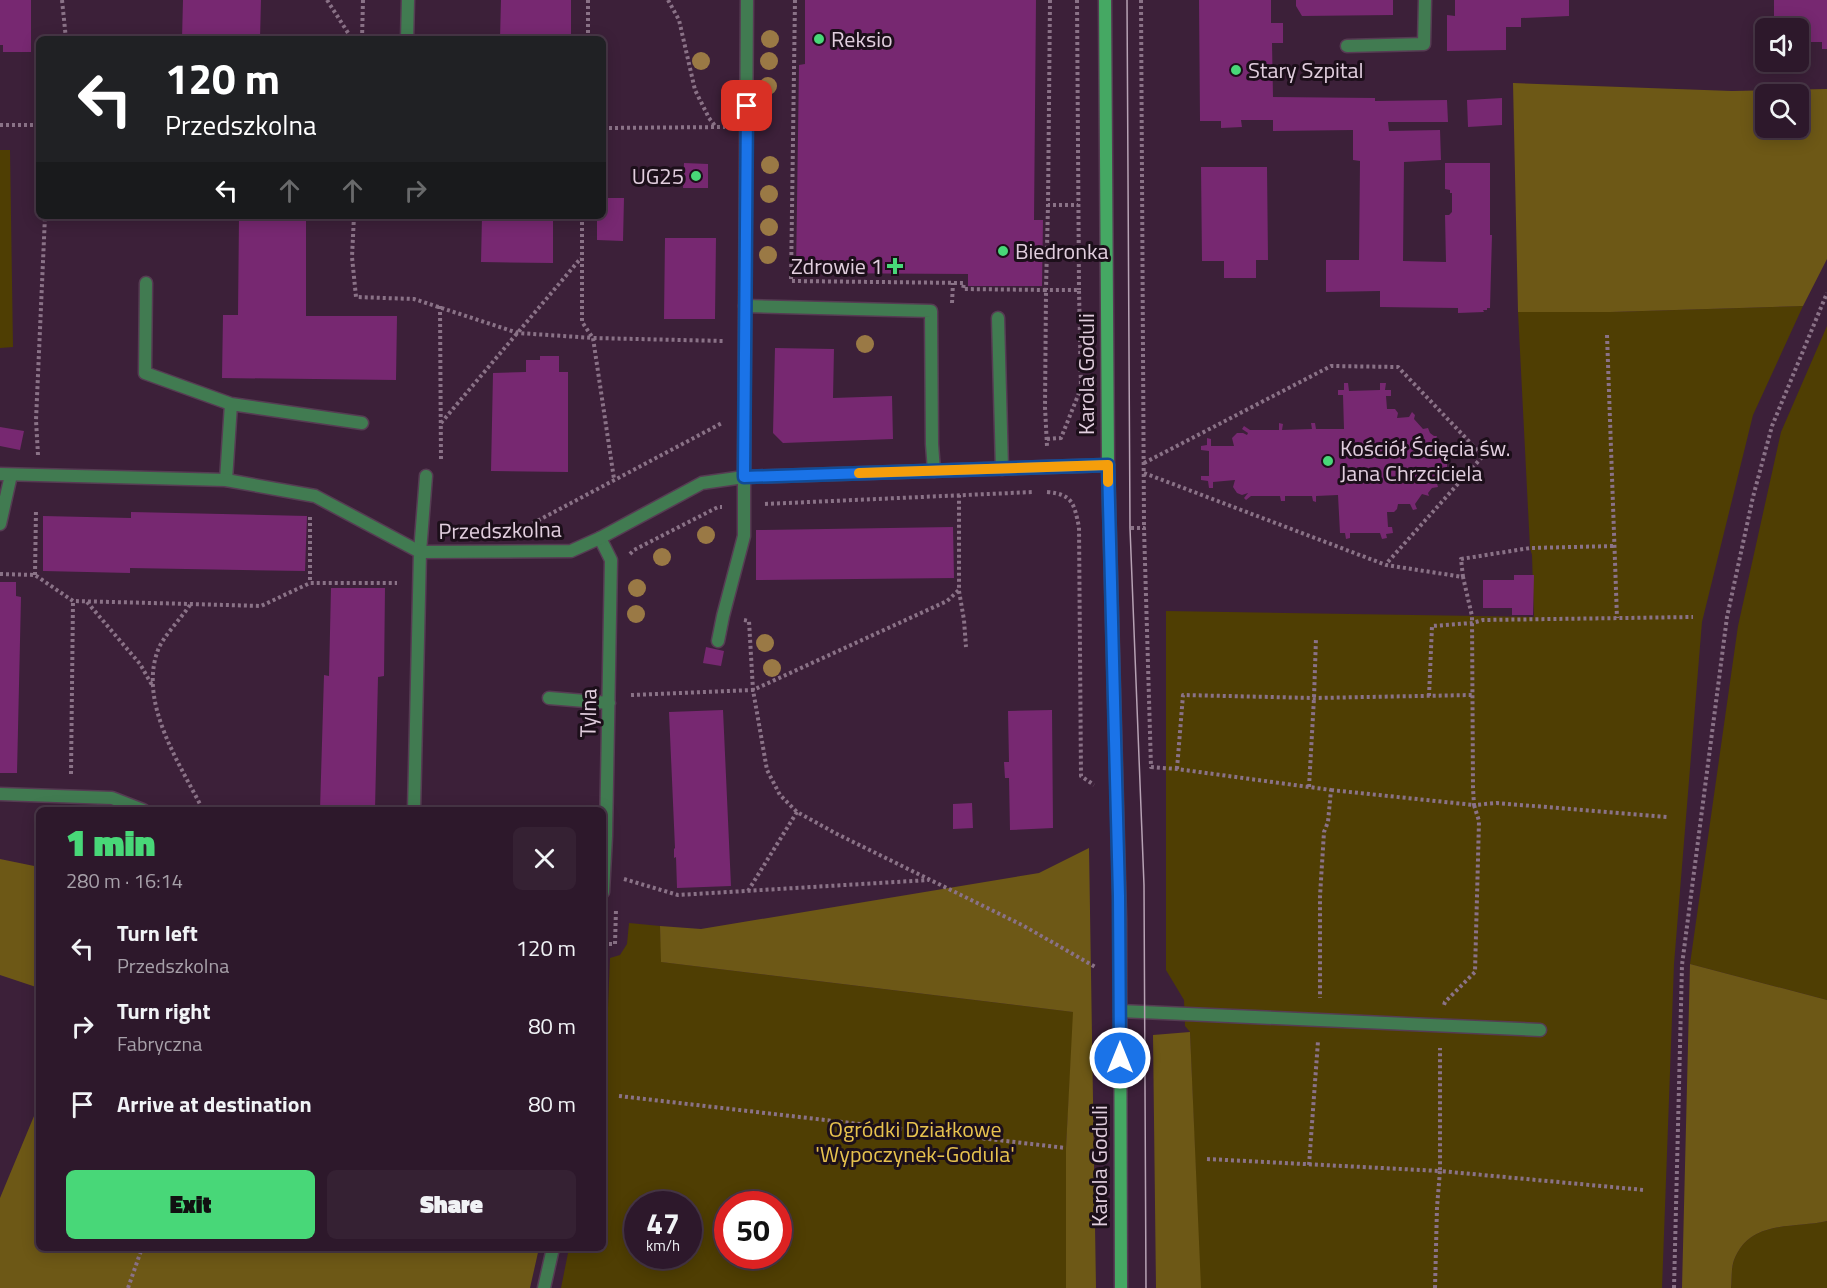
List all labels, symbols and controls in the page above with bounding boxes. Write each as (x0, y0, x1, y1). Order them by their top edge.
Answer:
map controls (1755, 18, 1809, 138)
button: sound (1755, 18, 1809, 72)
place label: Reksio (831, 22, 893, 56)
marker: Reksio (812, 32, 826, 46)
text: 120 m (165, 46, 280, 110)
place label: Stary Szpital (1248, 53, 1364, 87)
icon: left (66, 60, 144, 138)
marker: Stary Szpital (1229, 63, 1243, 77)
pin (721, 80, 772, 131)
button: search (1755, 84, 1809, 138)
icon: arrive (730, 89, 763, 122)
text: Przedszkolna (165, 104, 316, 145)
place label: UG25 (632, 159, 684, 193)
marker: UG25 (689, 169, 703, 183)
icon: left (210, 174, 243, 207)
icon: ahead (273, 174, 306, 207)
icon: ahead (336, 174, 369, 207)
icon: right (399, 174, 432, 207)
place label: Biedronka (1015, 234, 1108, 268)
marker: Biedronka (996, 244, 1010, 258)
place label: Zdrowie 1 (791, 249, 883, 283)
marker: Zdrowie 1 (888, 259, 902, 273)
street label: Karola Goduli (1069, 313, 1103, 435)
place label: Kościół Ścięcia św. Jana Chrzciciela (1340, 431, 1511, 490)
marker: Kościół Ścięcia św. Jana Chrzciciela (1321, 454, 1335, 468)
street label: Przedszkolna (438, 512, 562, 548)
street label: Tylna (571, 688, 605, 738)
text: 1 min (66, 815, 155, 870)
button: close (513, 827, 576, 890)
text: 280 m · 16:14 (66, 865, 183, 896)
text: Turn left (117, 916, 198, 950)
text: 120 m (516, 931, 576, 965)
icon: left (66, 932, 99, 965)
text: Przedszkolna (117, 950, 229, 981)
text: Turn right (117, 994, 211, 1028)
text: 80 m (528, 1009, 576, 1043)
icon: right (66, 1010, 99, 1043)
position arrow (1088, 1026, 1152, 1090)
text: Fabryczna (117, 1028, 202, 1059)
text: Arrive at destination (117, 1087, 312, 1121)
text: 80 m (528, 1087, 576, 1121)
icon: arrive (66, 1088, 99, 1121)
street label: Karola Goduli (1082, 1105, 1116, 1227)
park label: Ogródki Działkowe 'Wypoczynek-Godula' (815, 1112, 1015, 1171)
button: Exit (66, 1170, 315, 1239)
button: Share (327, 1170, 576, 1239)
speed limit sign: 50 (714, 1191, 792, 1269)
text: 47 (646, 1200, 680, 1246)
text: km/h (646, 1234, 680, 1257)

